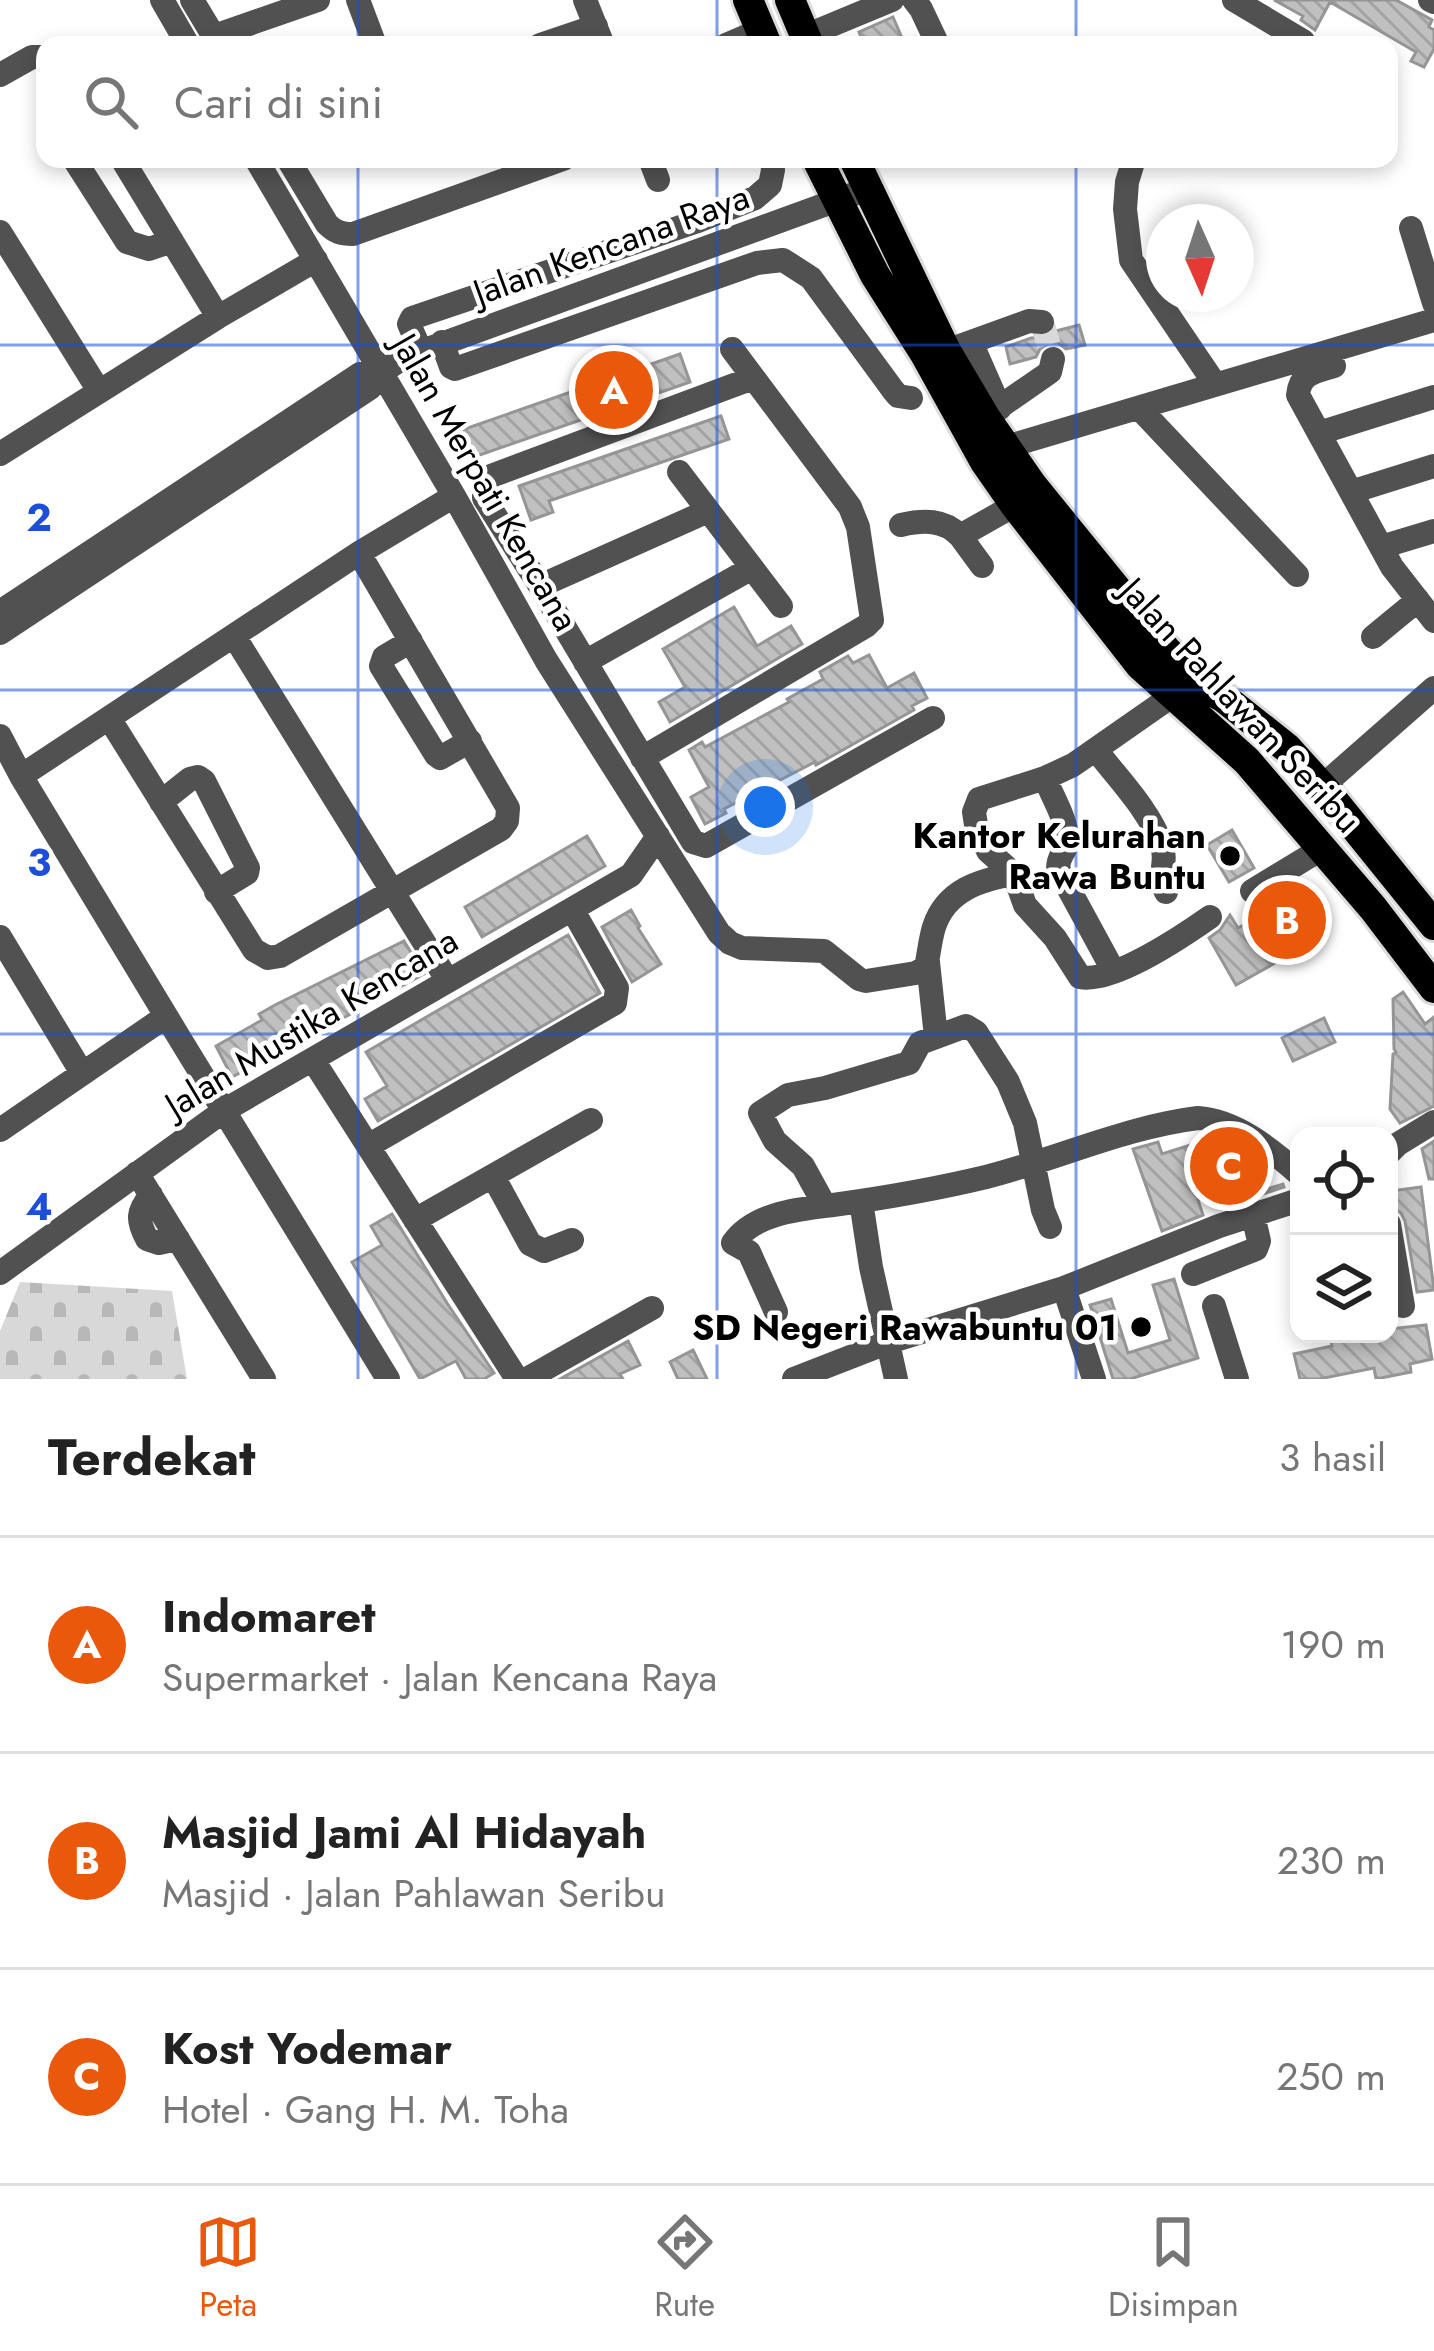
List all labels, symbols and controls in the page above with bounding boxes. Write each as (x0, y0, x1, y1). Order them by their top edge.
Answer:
search box (36, 36, 1398, 168)
icon: search (78, 69, 144, 135)
text: Cari di sini (174, 70, 383, 135)
street label: Jalan Kencana Raya (462, 170, 756, 319)
north arrow (1146, 204, 1254, 312)
street label: Jalan Merpati Kencana (378, 320, 592, 640)
pin: A (575, 345, 653, 435)
text: 2 (26, 489, 52, 546)
street label: Jalan Pahlawan Seribu (1106, 563, 1373, 844)
your location (735, 777, 795, 837)
place label: Kantor Kelurahan Rawa Buntu (913, 809, 1206, 902)
text: 3 (27, 834, 51, 891)
marker: Kantor Kelurahan Rawa Buntu (1217, 843, 1243, 869)
pin: B (1248, 875, 1326, 965)
street label: Jalan Mustika Kencana (151, 914, 467, 1132)
pin: C (1190, 1121, 1268, 1211)
map controls (1290, 1127, 1398, 1343)
button: locate (1290, 1127, 1398, 1235)
text: 4 (25, 1178, 53, 1235)
button: layers (1290, 1235, 1398, 1343)
place label: SD Negeri Rawabuntu 01 (692, 1301, 1117, 1353)
marker: SD Negeri Rawabuntu 01 (1128, 1314, 1154, 1340)
text: Terdekat (48, 1420, 256, 1494)
text: 3 hasil (1279, 1429, 1386, 1486)
text: Indomaret (162, 1584, 376, 1649)
text: A (73, 1616, 101, 1673)
text: 190 m (1280, 1616, 1386, 1673)
text: Supermarket · Jalan Kencana Raya (162, 1649, 717, 1706)
text: Masjid Jami Al Hidayah (162, 1800, 646, 1865)
text: B (74, 1832, 100, 1889)
text: 230 m (1277, 1832, 1386, 1889)
text: Masjid · Jalan Pahlawan Seribu (162, 1865, 665, 1922)
text: Kost Yodemar (162, 2016, 452, 2081)
text: C (73, 2048, 101, 2105)
text: 250 m (1276, 2048, 1386, 2105)
text: Hotel · Gang H. M. Toha (162, 2081, 569, 2138)
tab: Peta (195, 2209, 261, 2328)
tab: Rute (652, 2209, 718, 2328)
tab: Disimpan (1108, 2209, 1239, 2328)

